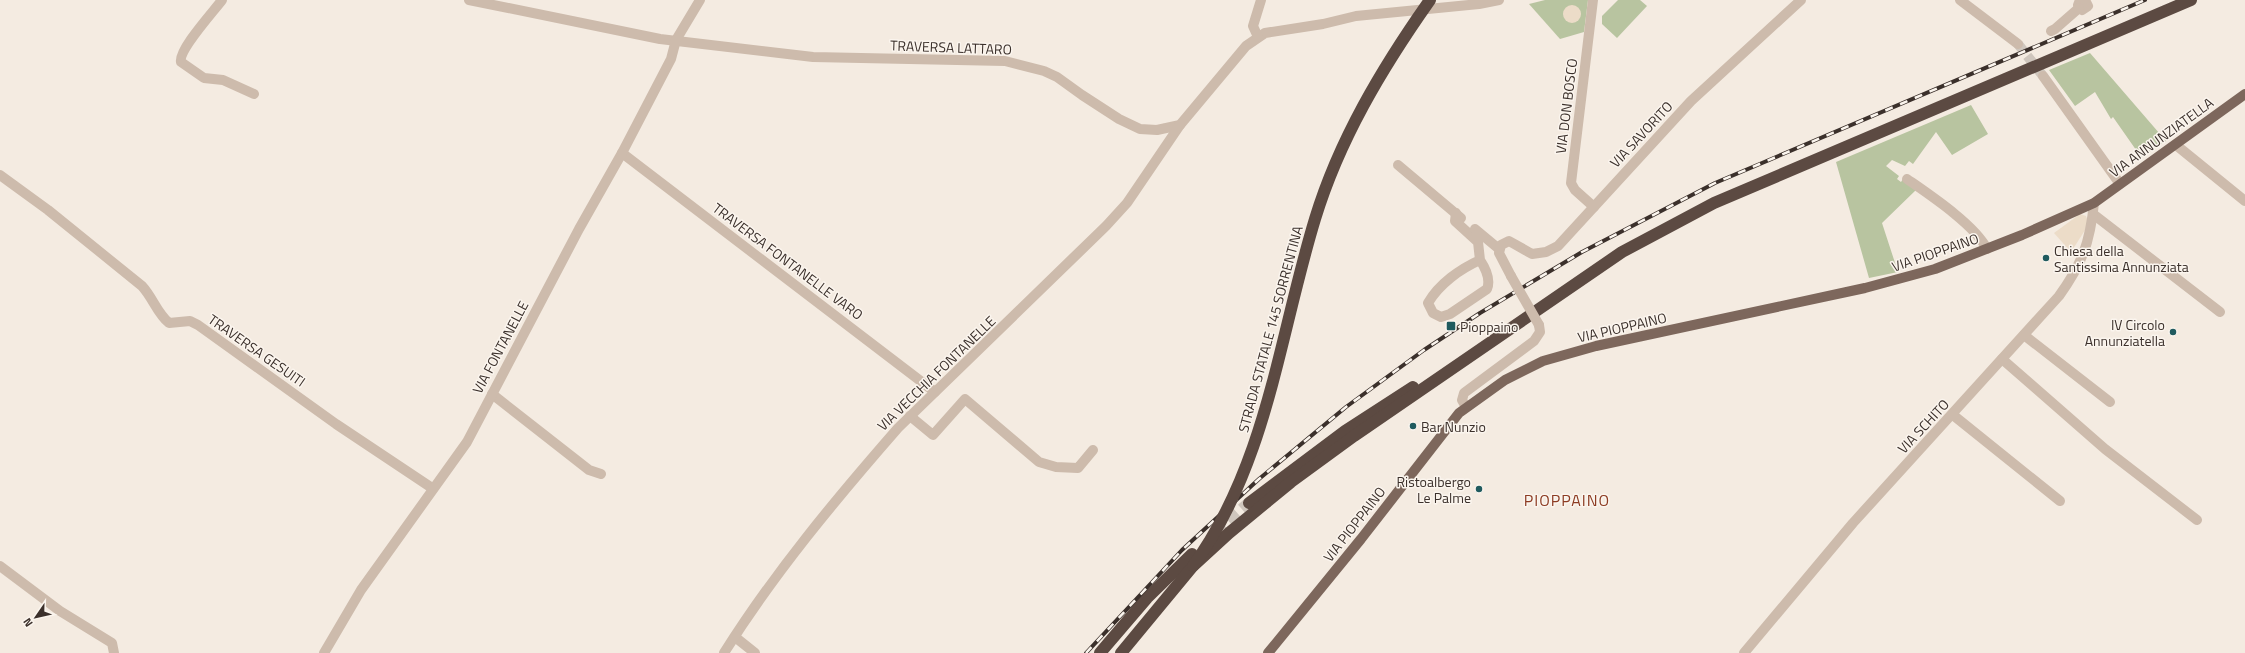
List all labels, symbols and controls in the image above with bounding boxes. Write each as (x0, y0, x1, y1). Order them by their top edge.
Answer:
street label: TRAVERSA LATTARO (890, 34, 1012, 60)
street label: VIA DON BOSCO (1550, 57, 1582, 155)
street label: VIA ANNUNZIATELLA (2105, 92, 2218, 182)
street label: VIA SAVORITO (1605, 96, 1677, 172)
street label: TRAVERSA FONTANELLE VARO (708, 197, 868, 325)
street label: STRADA STATALE 145 SORRENTINA (1232, 223, 1308, 435)
street label: VIA PIOPPAINO (1889, 227, 1981, 277)
place label: Chiesa della Santissima Annunziata (2054, 240, 2189, 277)
marker: Chiesa della Santissima Annunziata (2041, 253, 2051, 263)
street label: VIA FONTANELLE (467, 297, 533, 397)
street label: VIA PIOPPAINO (1575, 307, 1669, 347)
street label: TRAVERSA GESUITI (204, 309, 310, 391)
street label: VIA VECCHIA FONTANELLE (872, 311, 1000, 435)
place label: IV Circolo Annunziatella (2085, 314, 2165, 351)
place label: Pioppaino (1460, 316, 1519, 337)
marker: Pioppaino (1445, 320, 1457, 332)
marker: IV Circolo Annunziatella (2168, 327, 2178, 337)
street label: VIA SCHITO (1892, 394, 1954, 458)
place label: Bar Nunzio (1421, 416, 1486, 437)
marker: Bar Nunzio (1408, 421, 1418, 431)
place label: Ristoalbergo Le Palme (1396, 471, 1471, 508)
street label: VIA PIOPPAINO (1318, 482, 1390, 566)
marker: Ristoalbergo Le Palme (1474, 484, 1484, 494)
district label: PIOPPAINO (1524, 488, 1610, 512)
north arrow (16, 597, 56, 637)
text: N (19, 615, 36, 630)

